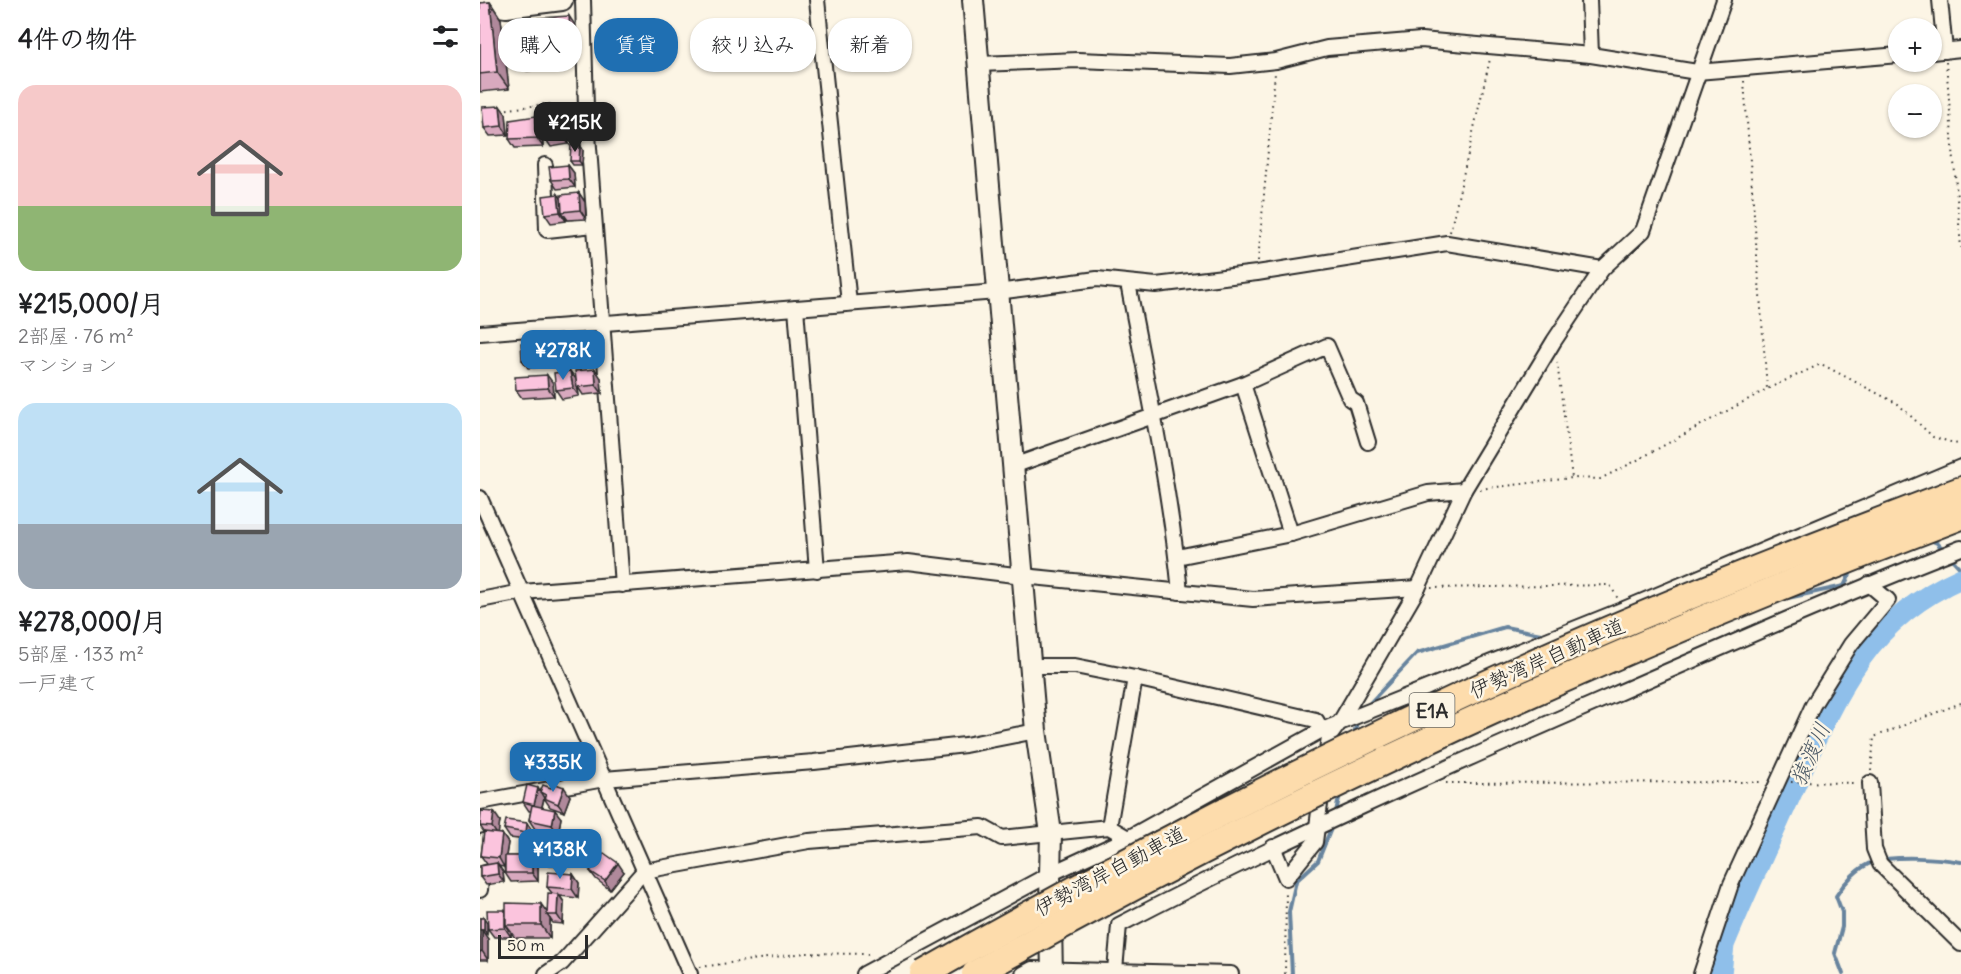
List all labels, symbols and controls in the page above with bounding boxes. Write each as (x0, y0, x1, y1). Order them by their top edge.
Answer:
chip: 購入 (498, 18, 582, 72)
chip: 賃貸 (594, 18, 678, 72)
chip: 絞り込み (690, 18, 816, 72)
chip: 新着 (828, 18, 912, 72)
map controls (1888, 18, 1942, 138)
button: + (1888, 18, 1942, 72)
icon: filters (429, 20, 462, 53)
text: 4件の物件 (18, 22, 137, 55)
button: − (1888, 84, 1942, 138)
pin: ¥215K (533, 102, 617, 153)
text: ¥215K (548, 109, 602, 134)
icon: home (186, 124, 294, 232)
text: ¥215,000/月 (18, 287, 165, 320)
text: 2部屋 · 76 m² (18, 323, 134, 348)
pin: ¥278K (521, 330, 605, 381)
text: ¥278K (535, 337, 591, 362)
text: マンション (18, 352, 117, 377)
icon: home (186, 442, 294, 550)
text: ¥278,000/月 (18, 605, 167, 638)
street label: 伊勢湾岸自動車道 (1465, 612, 1629, 704)
text: 5部屋 · 133 m² (18, 641, 144, 666)
text: 一戸建て (18, 670, 98, 695)
road number: E1A (1410, 693, 1454, 727)
water label: 猿渡川 (1784, 718, 1836, 790)
pin: ¥335K (511, 742, 595, 793)
text: ¥335K (524, 749, 582, 774)
street label: 伊勢湾岸自動車道 (1029, 820, 1191, 922)
pin: ¥138K (518, 829, 602, 880)
text: ¥138K (533, 836, 587, 861)
scale bar (498, 932, 588, 960)
text: 50 m (507, 935, 545, 955)

